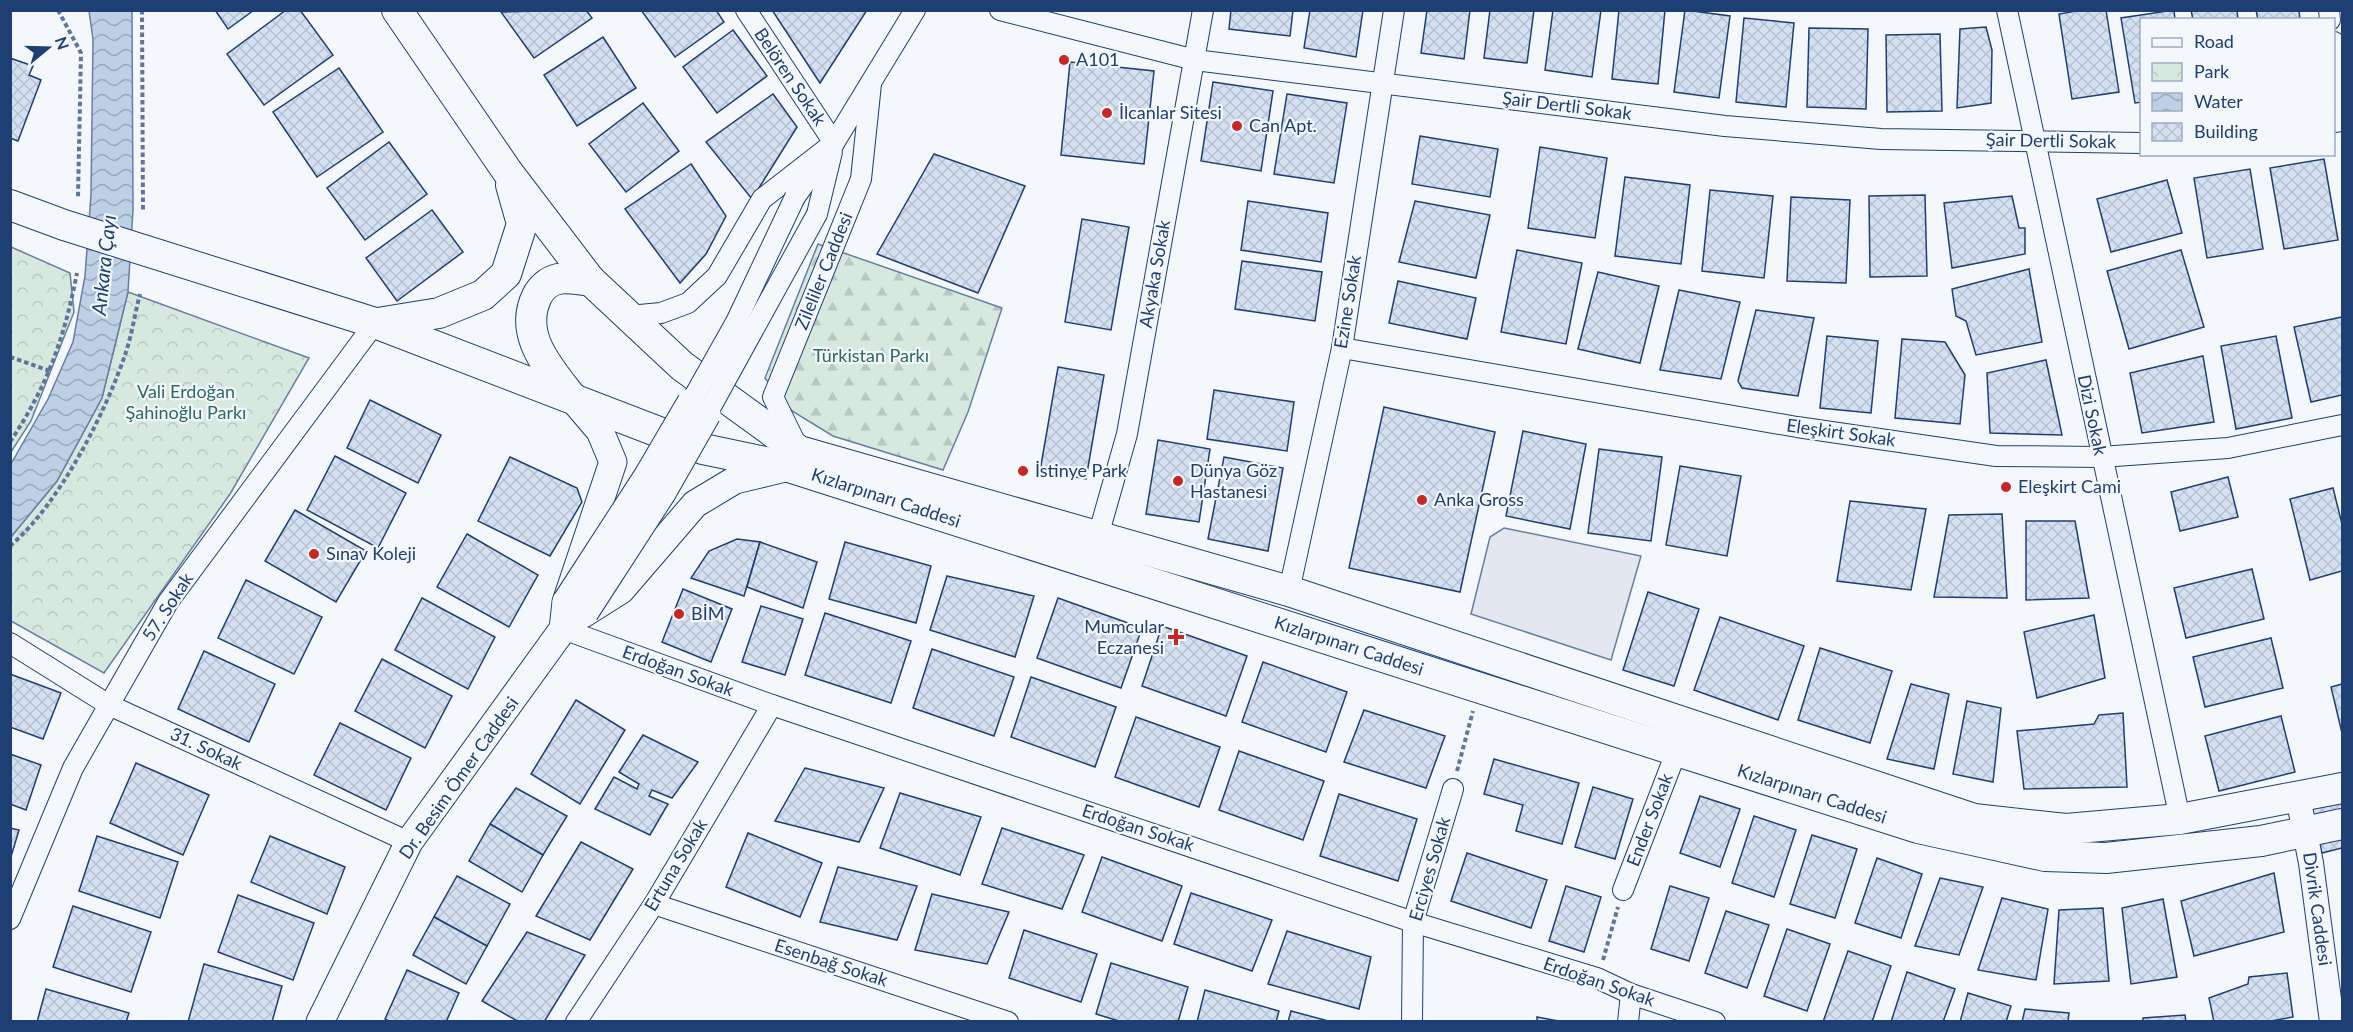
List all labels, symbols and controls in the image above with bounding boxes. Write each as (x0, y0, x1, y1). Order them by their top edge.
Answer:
north arrow (18, 18, 78, 78)
legend (2140, 18, 2335, 156)
street label: Belören Sokak (750, 23, 832, 130)
text: Road (2194, 30, 2234, 52)
text: N (52, 34, 74, 52)
place label: A101 (1076, 48, 1120, 70)
marker: A101 (1057, 53, 1071, 67)
text: Park (2194, 60, 2230, 82)
street label: Şair Dertli Sokak (1501, 86, 1634, 124)
text: Water (2194, 90, 2243, 112)
place label: İlcanlar Sitesi (1119, 101, 1222, 123)
marker: İlcanlar Sitesi (1100, 106, 1114, 120)
place label: Can Apt. (1249, 114, 1317, 136)
marker: Can Apt. (1230, 119, 1244, 133)
text: Building (2194, 120, 2258, 142)
street label: Şair Dertli Sokak (1986, 128, 2117, 152)
street label: Zileliler Caddesi (790, 209, 857, 333)
water label: Ankara Çayı (86, 214, 120, 317)
street label: Akyaka Sokak (1134, 217, 1174, 330)
street label: Ezine Sokak (1329, 253, 1365, 350)
park label: Türkistan Parkı (813, 344, 929, 366)
street label: Dizi Sokak (2074, 372, 2112, 458)
park label: Vali Erdoğan Şahinoğlu Parkı (126, 380, 246, 423)
street label: Eleşkirt Sokak (1785, 413, 1898, 451)
place label: İstinye Park (1035, 459, 1128, 481)
place label: Dünya Göz Hastanesi (1190, 459, 1277, 502)
street label: Kızlarpınarı Caddesi (809, 463, 964, 532)
marker: İstinye Park (1016, 464, 1030, 478)
marker: Dünya Göz Hastanesi (1171, 474, 1185, 488)
place label: Eleşkirt Cami (2018, 475, 2121, 497)
marker: Eleşkirt Cami (1999, 480, 2013, 494)
place label: Anka Gross (1434, 488, 1524, 510)
marker: Anka Gross (1415, 493, 1429, 507)
place label: Sınav Koleji (326, 542, 416, 564)
marker: Sınav Koleji (307, 547, 321, 561)
street label: 57. Sokak (137, 568, 198, 645)
place label: BİM (691, 602, 724, 624)
marker: BİM (672, 607, 686, 621)
street label: Kızlarpınarı Caddesi (1272, 611, 1427, 680)
place label: Mumcular Eczanesi (1084, 615, 1164, 658)
marker: Mumcular Eczanesi (1169, 630, 1183, 644)
street label: Erdoğan Sokak (620, 640, 738, 701)
street label: Dr. Besim Ömer Caddesi (394, 692, 522, 863)
street label: 31. Sokak (167, 722, 247, 775)
street label: Kızlarpınarı Caddesi (1735, 759, 1890, 828)
street label: Ender Sokak (1621, 769, 1677, 869)
street label: Erdoğan Sokak (1079, 799, 1198, 856)
street label: Erciyes Sokak (1404, 813, 1455, 923)
street label: Ertuna Sokak (639, 814, 712, 915)
street label: Divrik Caddesi (2299, 851, 2337, 967)
street label: Esenbağ Sokak (772, 933, 892, 991)
street label: Erdoğan Sokak (1541, 952, 1659, 1011)

